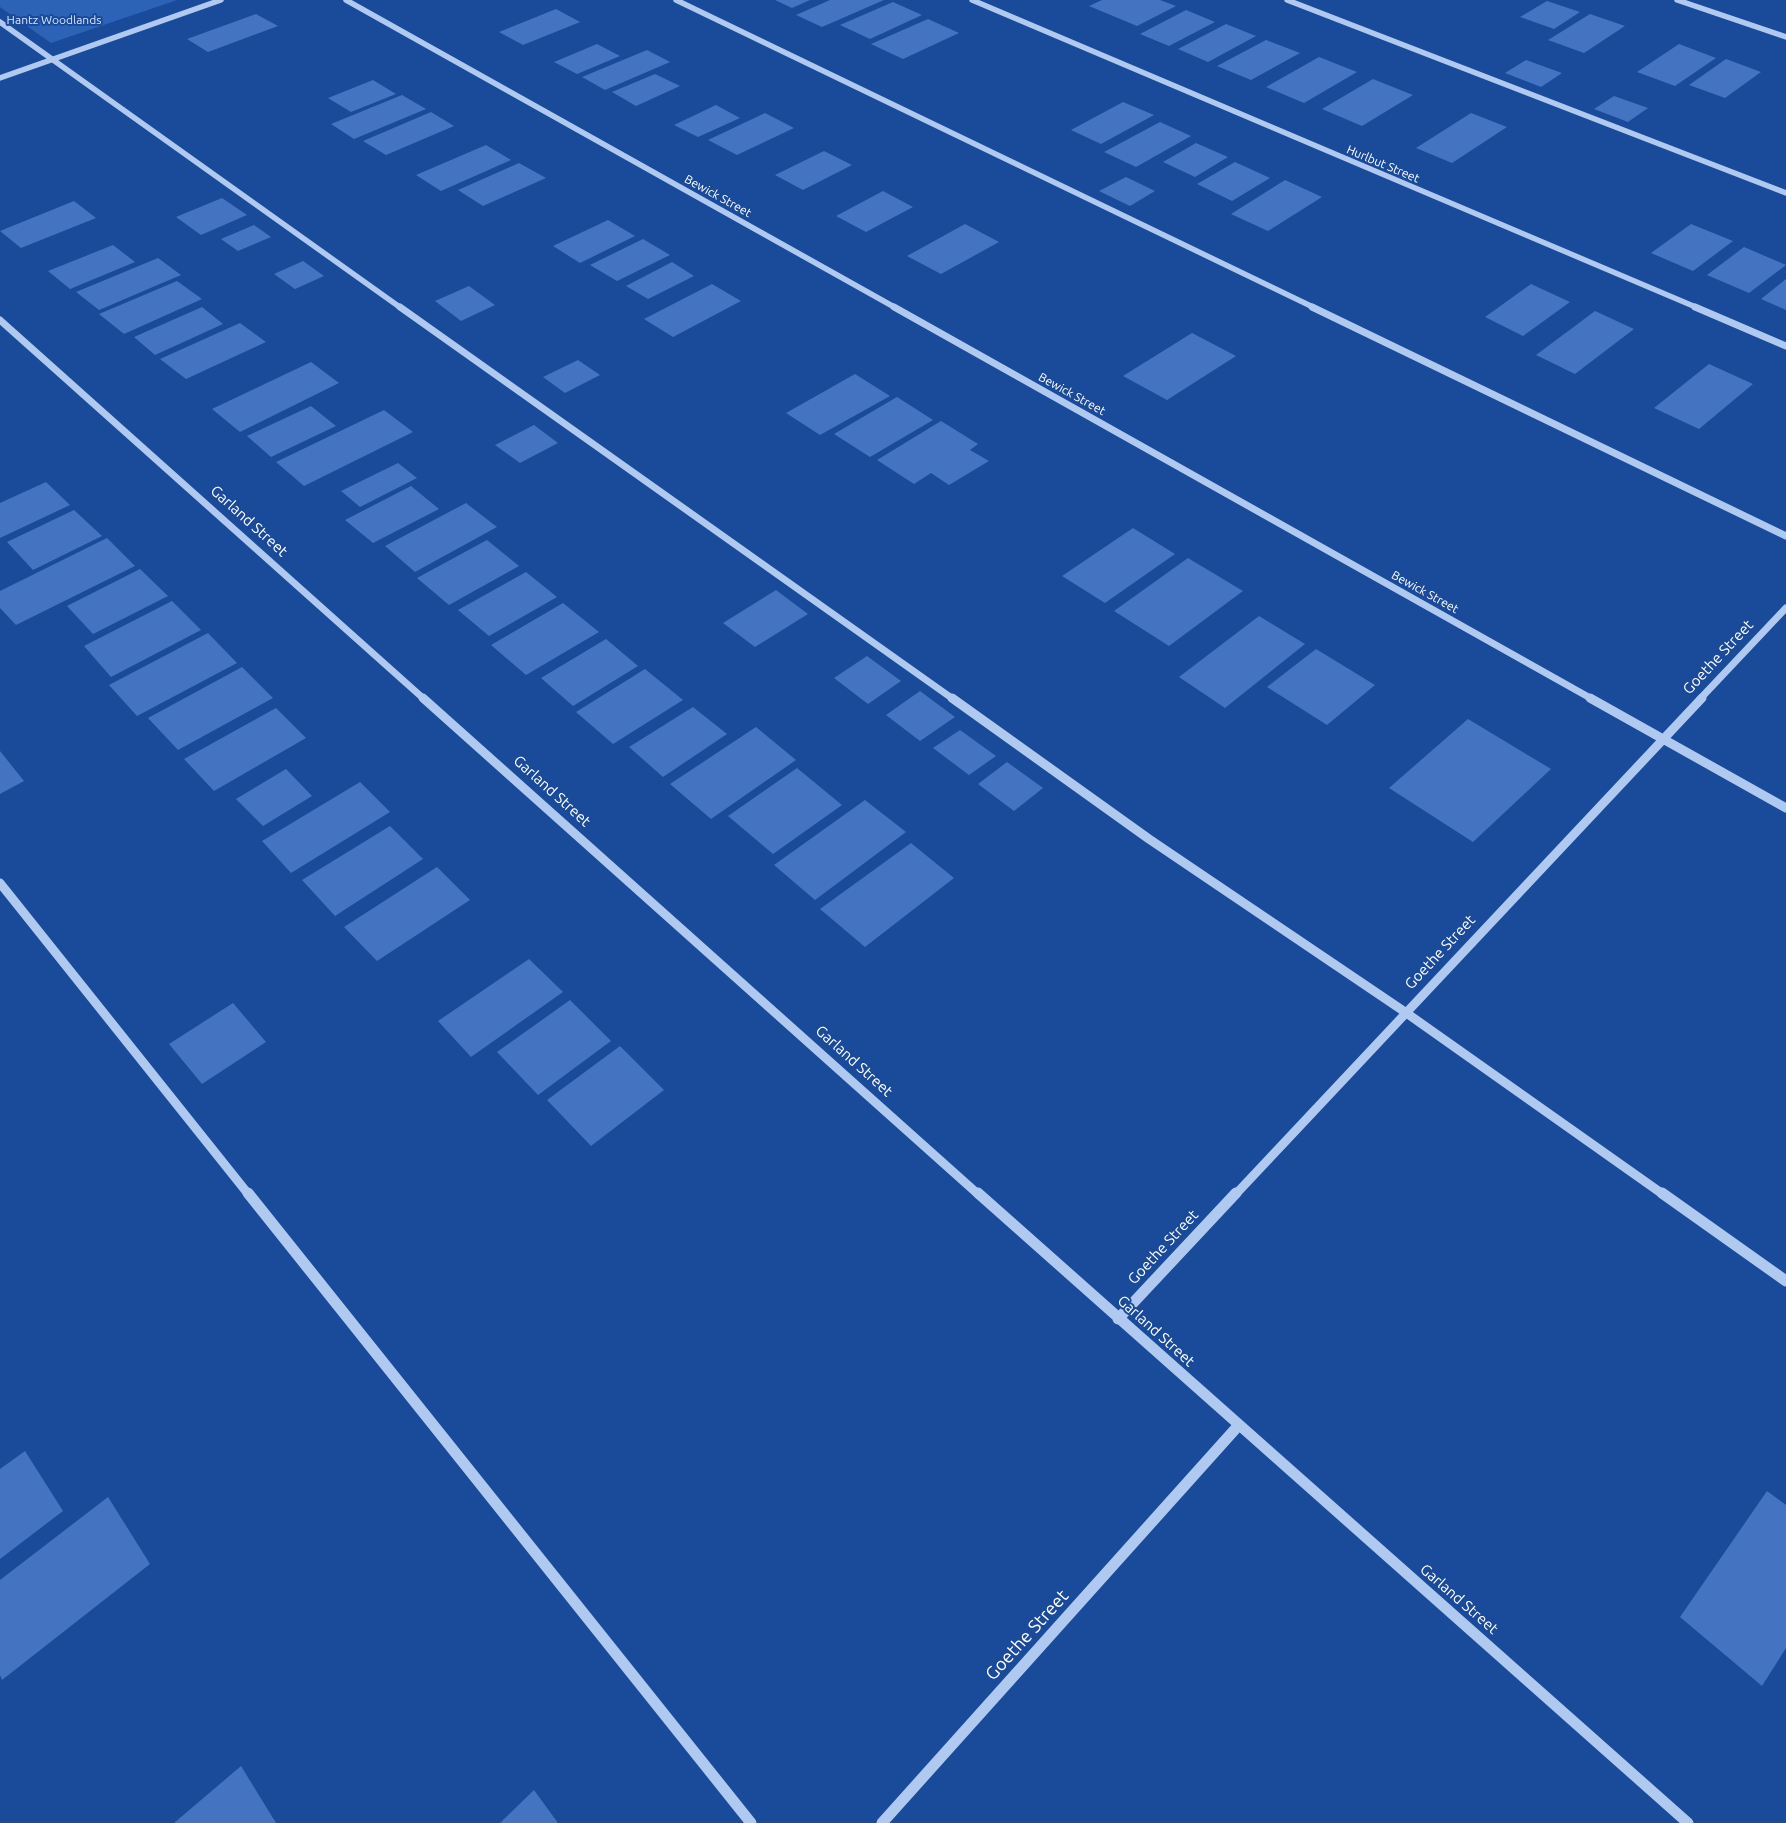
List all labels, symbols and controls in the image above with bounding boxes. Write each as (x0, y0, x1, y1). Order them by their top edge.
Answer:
park label: Hantz Woodlands (7, 13, 101, 27)
street label: Hurlbut Street (1344, 142, 1422, 186)
street label: Bewick Street (682, 172, 754, 220)
street label: Bewick Street (1036, 370, 1108, 418)
street label: Garland Street (207, 482, 291, 560)
street label: Bewick Street (1389, 568, 1461, 616)
street label: Goethe Street (1679, 616, 1757, 698)
street label: Garland Street (510, 752, 594, 830)
street label: Goethe Street (1401, 911, 1479, 993)
street label: Garland Street (812, 1022, 896, 1100)
street label: Goethe Street (1124, 1206, 1202, 1288)
street label: Garland Street (1114, 1292, 1198, 1370)
street label: Garland Street (1416, 1560, 1502, 1638)
street label: Goethe Street (981, 1585, 1073, 1685)

